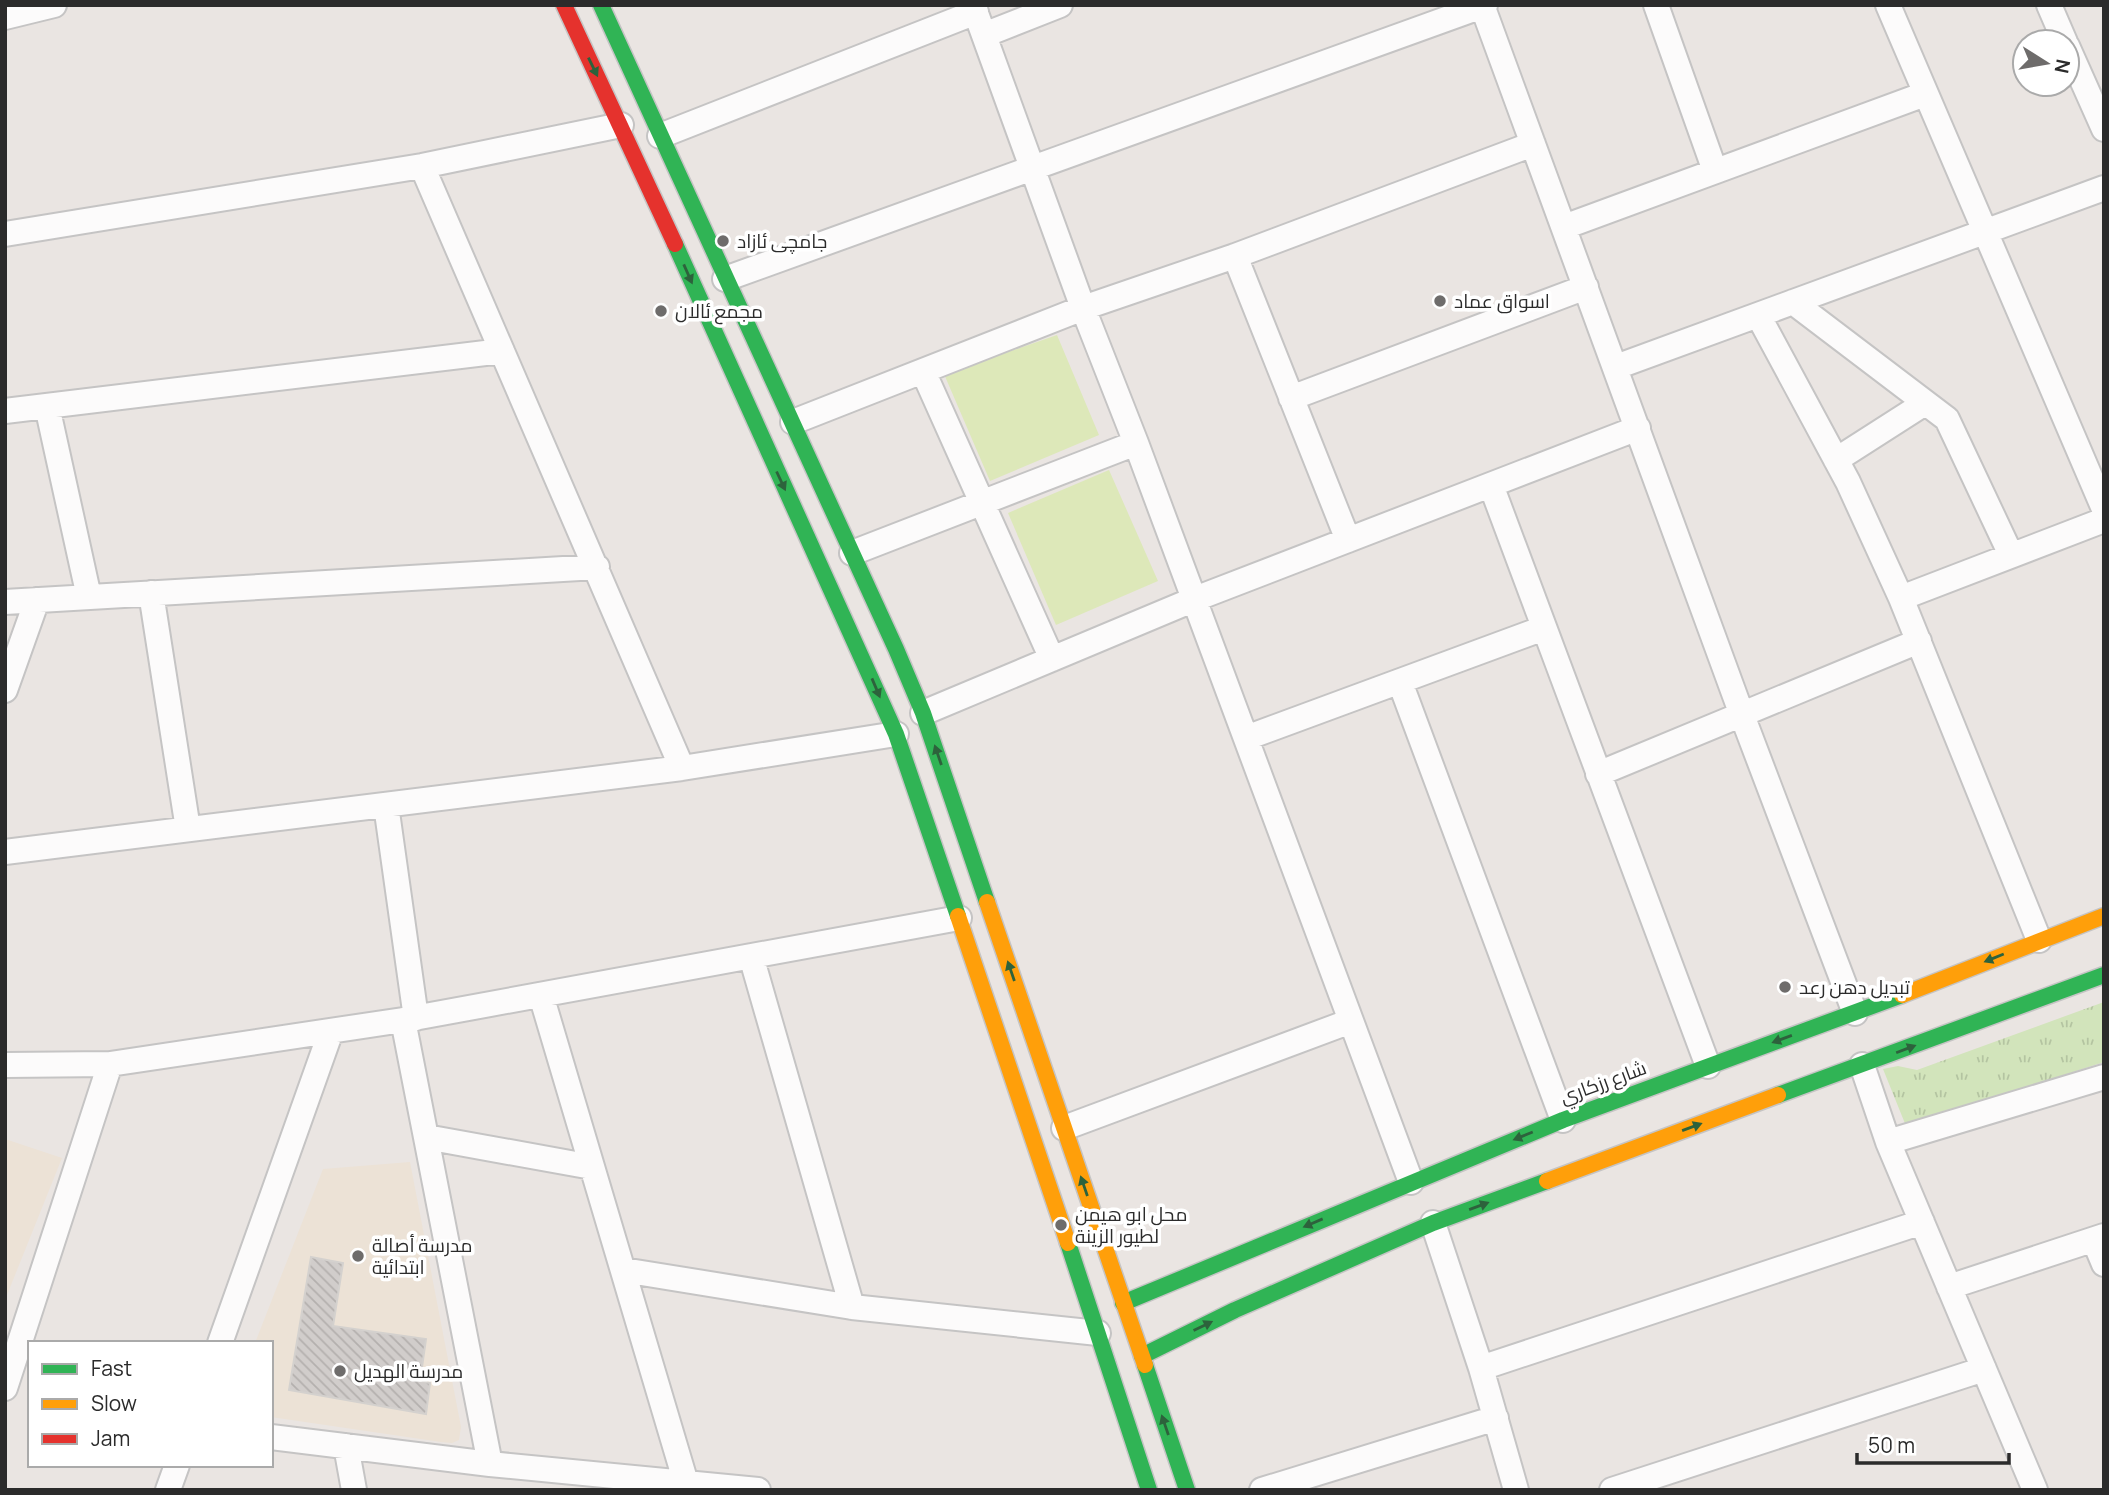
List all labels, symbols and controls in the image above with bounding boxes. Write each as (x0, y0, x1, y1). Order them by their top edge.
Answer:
north arrow (2011, 28, 2081, 98)
one-way arrow (588, 57, 599, 77)
text: N (2049, 57, 2077, 75)
place label: جامچی ئازاد (737, 228, 827, 254)
marker: جامچی ئازاد (715, 233, 731, 249)
one-way arrow (682, 264, 694, 284)
place label: اسواق عماد (1454, 288, 1550, 314)
marker: اسواق عماد (1432, 293, 1448, 309)
place label: مجمع ئالان (675, 298, 763, 325)
marker: مجمع ئالان (653, 303, 669, 319)
one-way arrow (776, 471, 787, 491)
one-way arrow (870, 678, 882, 698)
one-way arrow (932, 745, 943, 766)
one-way arrow (1984, 952, 2005, 963)
one-way arrow (1005, 960, 1016, 981)
place label: تبديل دهن رعد (1799, 974, 1910, 1000)
marker: تبديل دهن رعد (1777, 979, 1793, 995)
one-way arrow (1771, 1034, 1792, 1045)
one-way arrow (1895, 1043, 1916, 1054)
street label: شارع رزكاري (1556, 1054, 1650, 1112)
one-way arrow (1682, 1122, 1703, 1133)
one-way arrow (1512, 1131, 1533, 1142)
one-way arrow (1078, 1176, 1089, 1197)
one-way arrow (1468, 1200, 1489, 1211)
place label: محل ابو هيمن لطيور الزينة (1075, 1201, 1188, 1249)
marker: محل ابو هيمن لطيور الزينة (1053, 1217, 1069, 1233)
one-way arrow (1302, 1218, 1323, 1229)
place label: مدرسة أصالة ابتدائية (372, 1232, 472, 1280)
marker: مدرسة أصالة ابتدائية (350, 1248, 366, 1264)
one-way arrow (1193, 1320, 1213, 1332)
legend (28, 1341, 273, 1467)
text: Fast (91, 1354, 132, 1382)
place label: مدرسة الهديل (354, 1358, 463, 1384)
marker: مدرسة الهديل (332, 1363, 348, 1379)
text: Slow (91, 1389, 137, 1417)
one-way arrow (1159, 1414, 1170, 1435)
scale bar (1857, 1422, 2009, 1466)
text: Jam (91, 1424, 130, 1452)
text: 50 m (1868, 1431, 1915, 1459)

